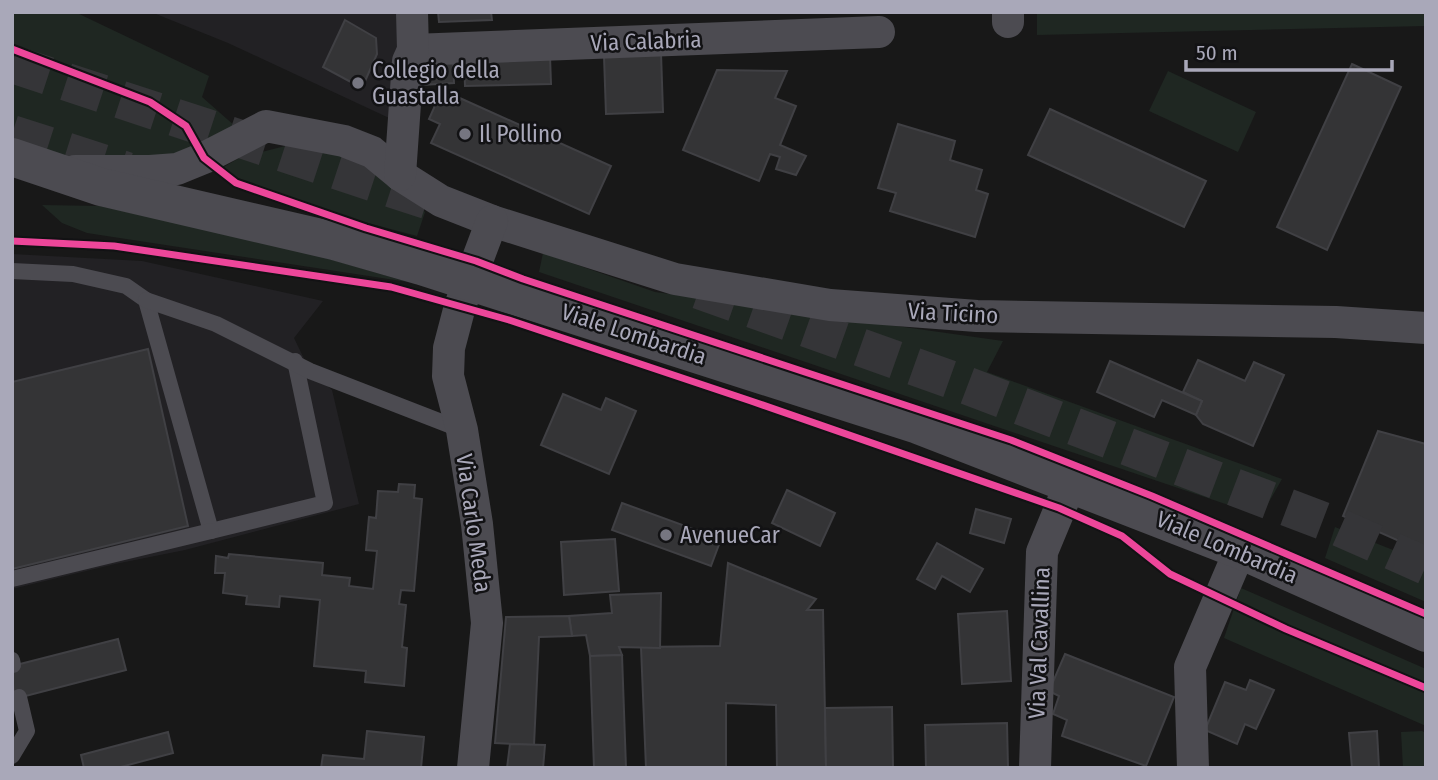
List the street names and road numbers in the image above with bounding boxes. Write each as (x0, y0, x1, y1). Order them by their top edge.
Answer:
street label: Via Calabria (590, 25, 702, 57)
street label: Viale Lombardia (558, 297, 710, 371)
street label: Via Ticino (907, 297, 999, 329)
street label: Via Carlo Meda (450, 452, 498, 594)
street label: Viale Lombardia (1152, 505, 1302, 589)
street label: Via Val Cavallina (1022, 566, 1056, 720)

